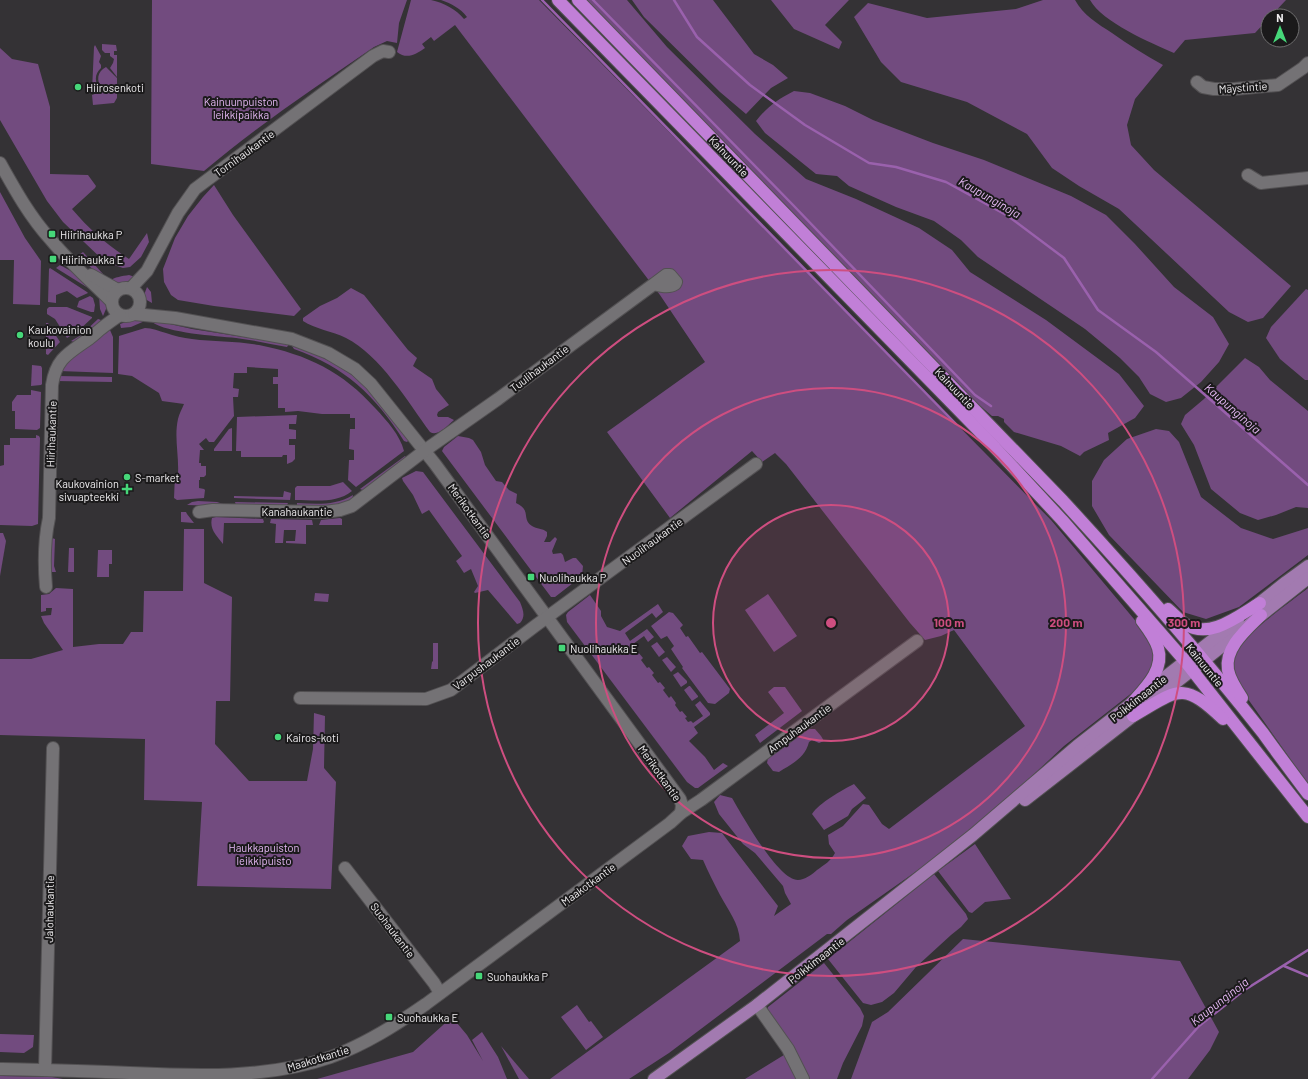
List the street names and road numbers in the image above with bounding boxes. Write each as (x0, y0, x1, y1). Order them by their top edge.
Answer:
street label: Mäystintie (1218, 79, 1268, 95)
street label: Tornihaukantie (211, 127, 277, 179)
street label: Kainuuntie (706, 133, 752, 179)
street label: Tuulihaukantie (507, 342, 571, 394)
street label: Kainuuntie (932, 365, 978, 411)
street label: Hiirihaukantie (43, 400, 59, 468)
street label: Merikotkantie (446, 481, 495, 541)
street label: Kanahaukantie (262, 505, 333, 518)
street label: Nuolihaukantie (619, 515, 685, 567)
street label: Varpushaukantie (450, 634, 522, 692)
street label: Kainuuntie (1184, 641, 1226, 689)
street label: Poikkimaantie (1107, 672, 1169, 724)
street label: Ampuhaukantie (765, 701, 833, 755)
street label: Merikotkantie (636, 742, 684, 804)
street label: Maakotkantie (558, 860, 618, 908)
street label: Jalohaukantie (42, 875, 56, 943)
street label: Suohaukantie (368, 900, 418, 960)
street label: Poikkimaantie (785, 934, 847, 986)
street label: Maakotkantie (286, 1042, 351, 1074)

